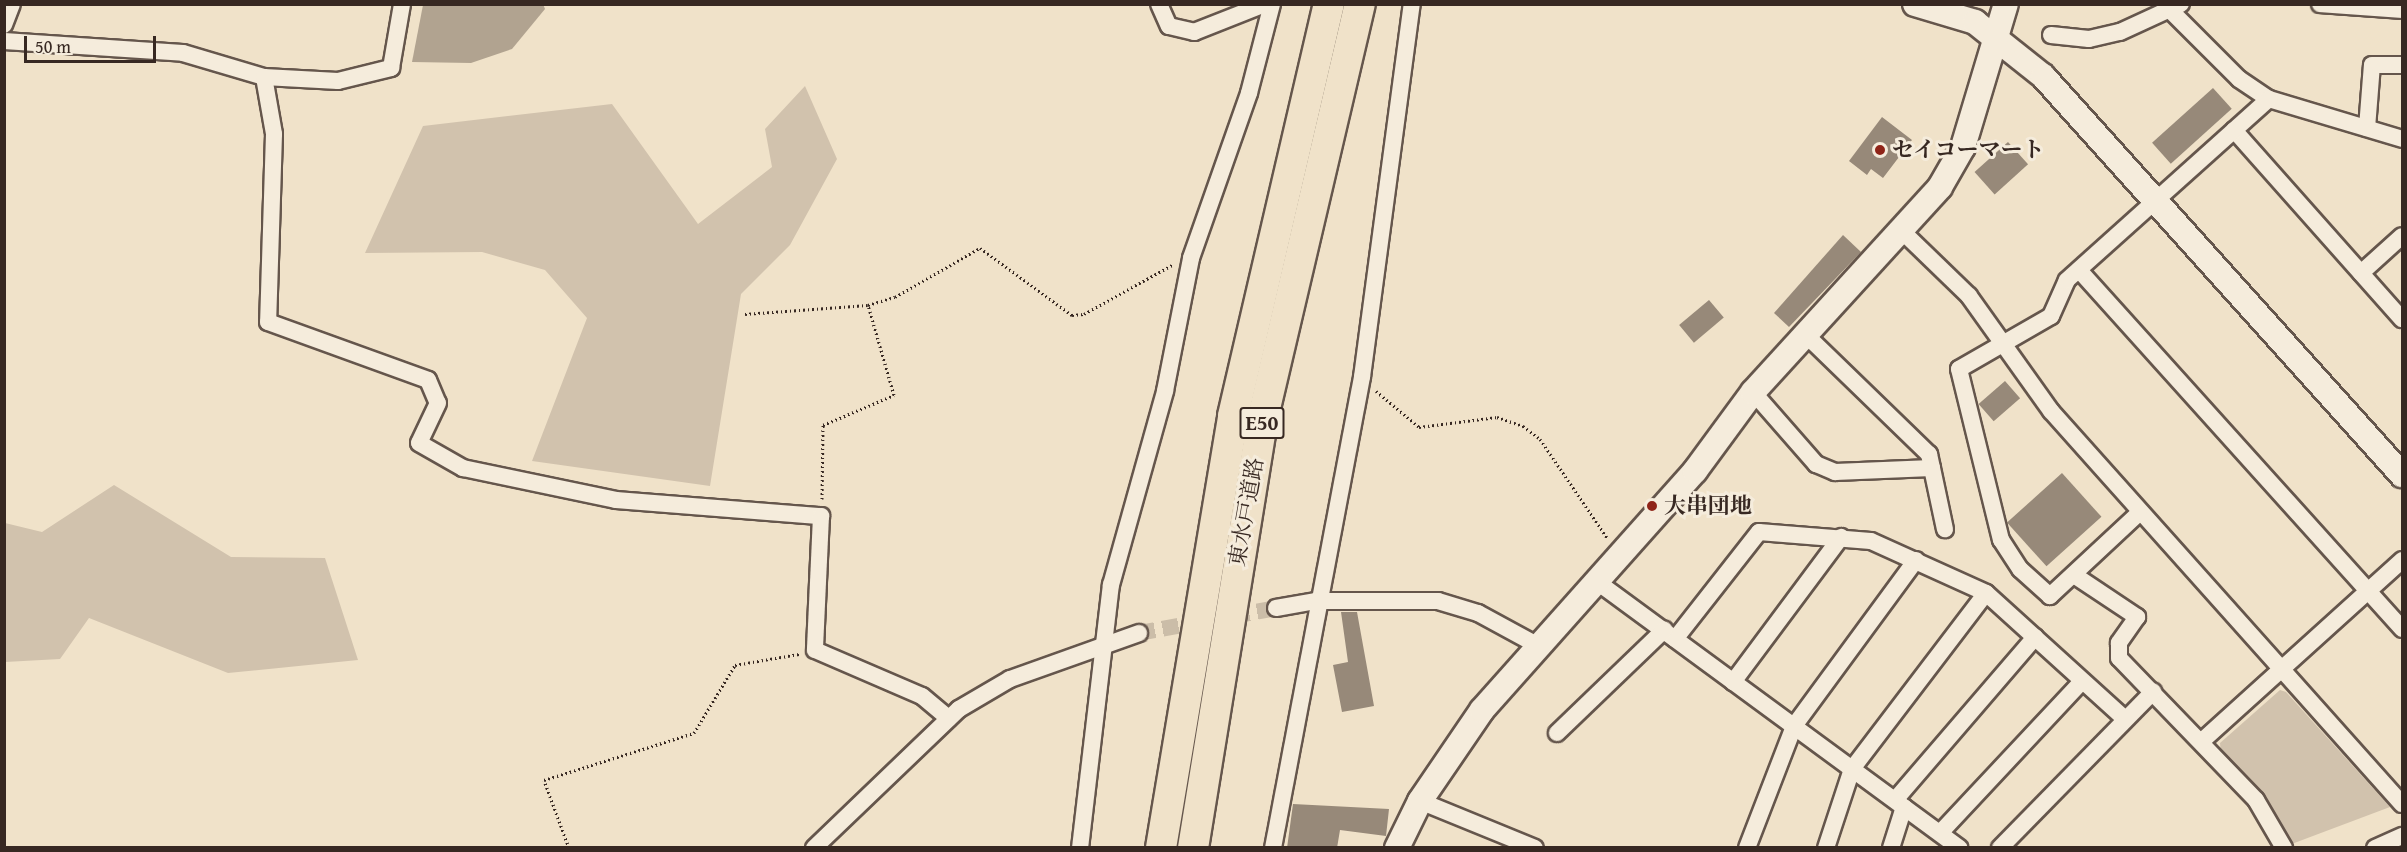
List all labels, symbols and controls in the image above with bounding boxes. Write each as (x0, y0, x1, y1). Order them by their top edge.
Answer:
scale bar (27, 24, 159, 62)
text: 50 m (35, 33, 71, 60)
place label: セイコーマート (1892, 137, 2046, 163)
marker: セイコーマート (1873, 143, 1887, 157)
road number: E50 (1240, 405, 1284, 441)
street label: 東水戸道路 (1223, 456, 1269, 568)
place label: 大串団地 (1664, 493, 1752, 519)
marker: 大串団地 (1645, 499, 1659, 513)

